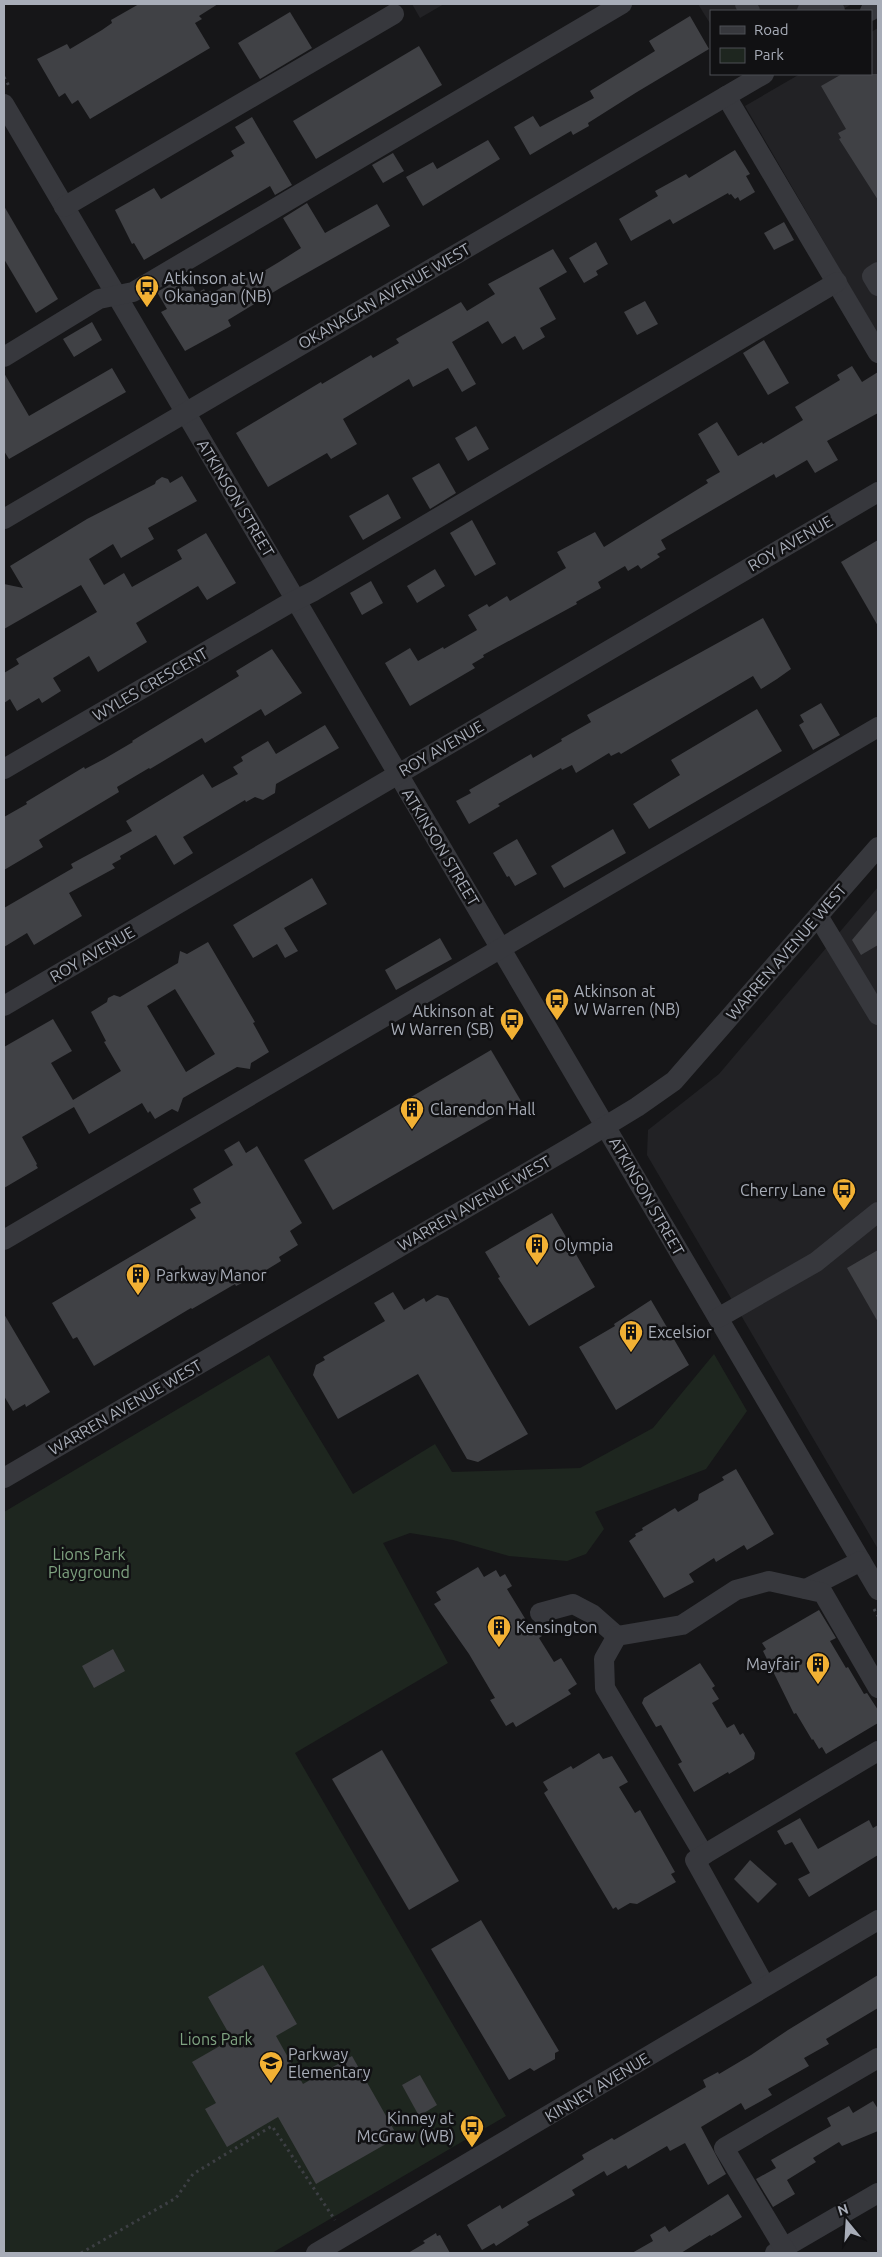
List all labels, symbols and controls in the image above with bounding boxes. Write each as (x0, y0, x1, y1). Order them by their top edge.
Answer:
legend (710, 10, 872, 75)
text: Road (754, 21, 789, 38)
text: Park (754, 46, 784, 63)
street label: OKANAGAN AVENUE WEST (295, 239, 473, 353)
place label: Atkinson at W Okanagan (NB) (164, 269, 272, 306)
bus stop icon: Atkinson at W Okanagan (NB) (134, 274, 160, 308)
street label: ATKINSON STREET (194, 436, 278, 560)
street label: ROY AVENUE (744, 511, 836, 575)
street label: WYLES CRESCENT (89, 644, 211, 724)
street label: ROY AVENUE (395, 716, 487, 780)
street label: ATKINSON STREET (399, 785, 483, 909)
street label: WARREN AVENUE WEST (722, 880, 850, 1023)
street label: ROY AVENUE (46, 922, 138, 986)
place label: Atkinson at W Warren (NB) (574, 982, 680, 1019)
bus stop icon: Atkinson at W Warren (NB) (544, 987, 570, 1021)
place label: Atkinson at W Warren (SB) (391, 1002, 495, 1039)
bus stop icon: Atkinson at W Warren (SB) (499, 1007, 525, 1041)
building icon: Clarendon Hall (399, 1096, 425, 1130)
place label: Clarendon Hall (430, 1100, 536, 1118)
street label: ATKINSON STREET (606, 1134, 688, 1258)
street label: WARREN AVENUE WEST (394, 1152, 554, 1254)
bus stop icon: Cherry Lane (831, 1177, 857, 1211)
place label: Cherry Lane (740, 1181, 826, 1199)
building icon: Olympia (524, 1232, 550, 1266)
place label: Olympia (554, 1236, 614, 1254)
building icon: Parkway Manor (125, 1262, 151, 1296)
place label: Parkway Manor (156, 1266, 267, 1284)
building icon: Excelsior (618, 1319, 644, 1353)
place label: Excelsior (648, 1323, 712, 1341)
street label: WARREN AVENUE WEST (45, 1356, 205, 1458)
park label: Lions Park Playground (48, 1545, 130, 1581)
building icon: Kensington (486, 1614, 512, 1648)
place label: Kensington (516, 1618, 597, 1636)
building icon: Mayfair (805, 1651, 831, 1685)
place label: Mayfair (746, 1655, 800, 1673)
park label: Lions Park (180, 2030, 252, 2048)
place label: Parkway Elementary (288, 2045, 371, 2081)
street label: KINNEY AVENUE (542, 2049, 653, 2125)
school or university icon: Parkway Elementary (258, 2050, 284, 2084)
place label: Kinney at McGraw (WB) (357, 2109, 455, 2146)
bus stop icon: Kinney at McGraw (WB) (459, 2114, 485, 2148)
north arrow (822, 2197, 872, 2247)
text: N (836, 2200, 850, 2219)

